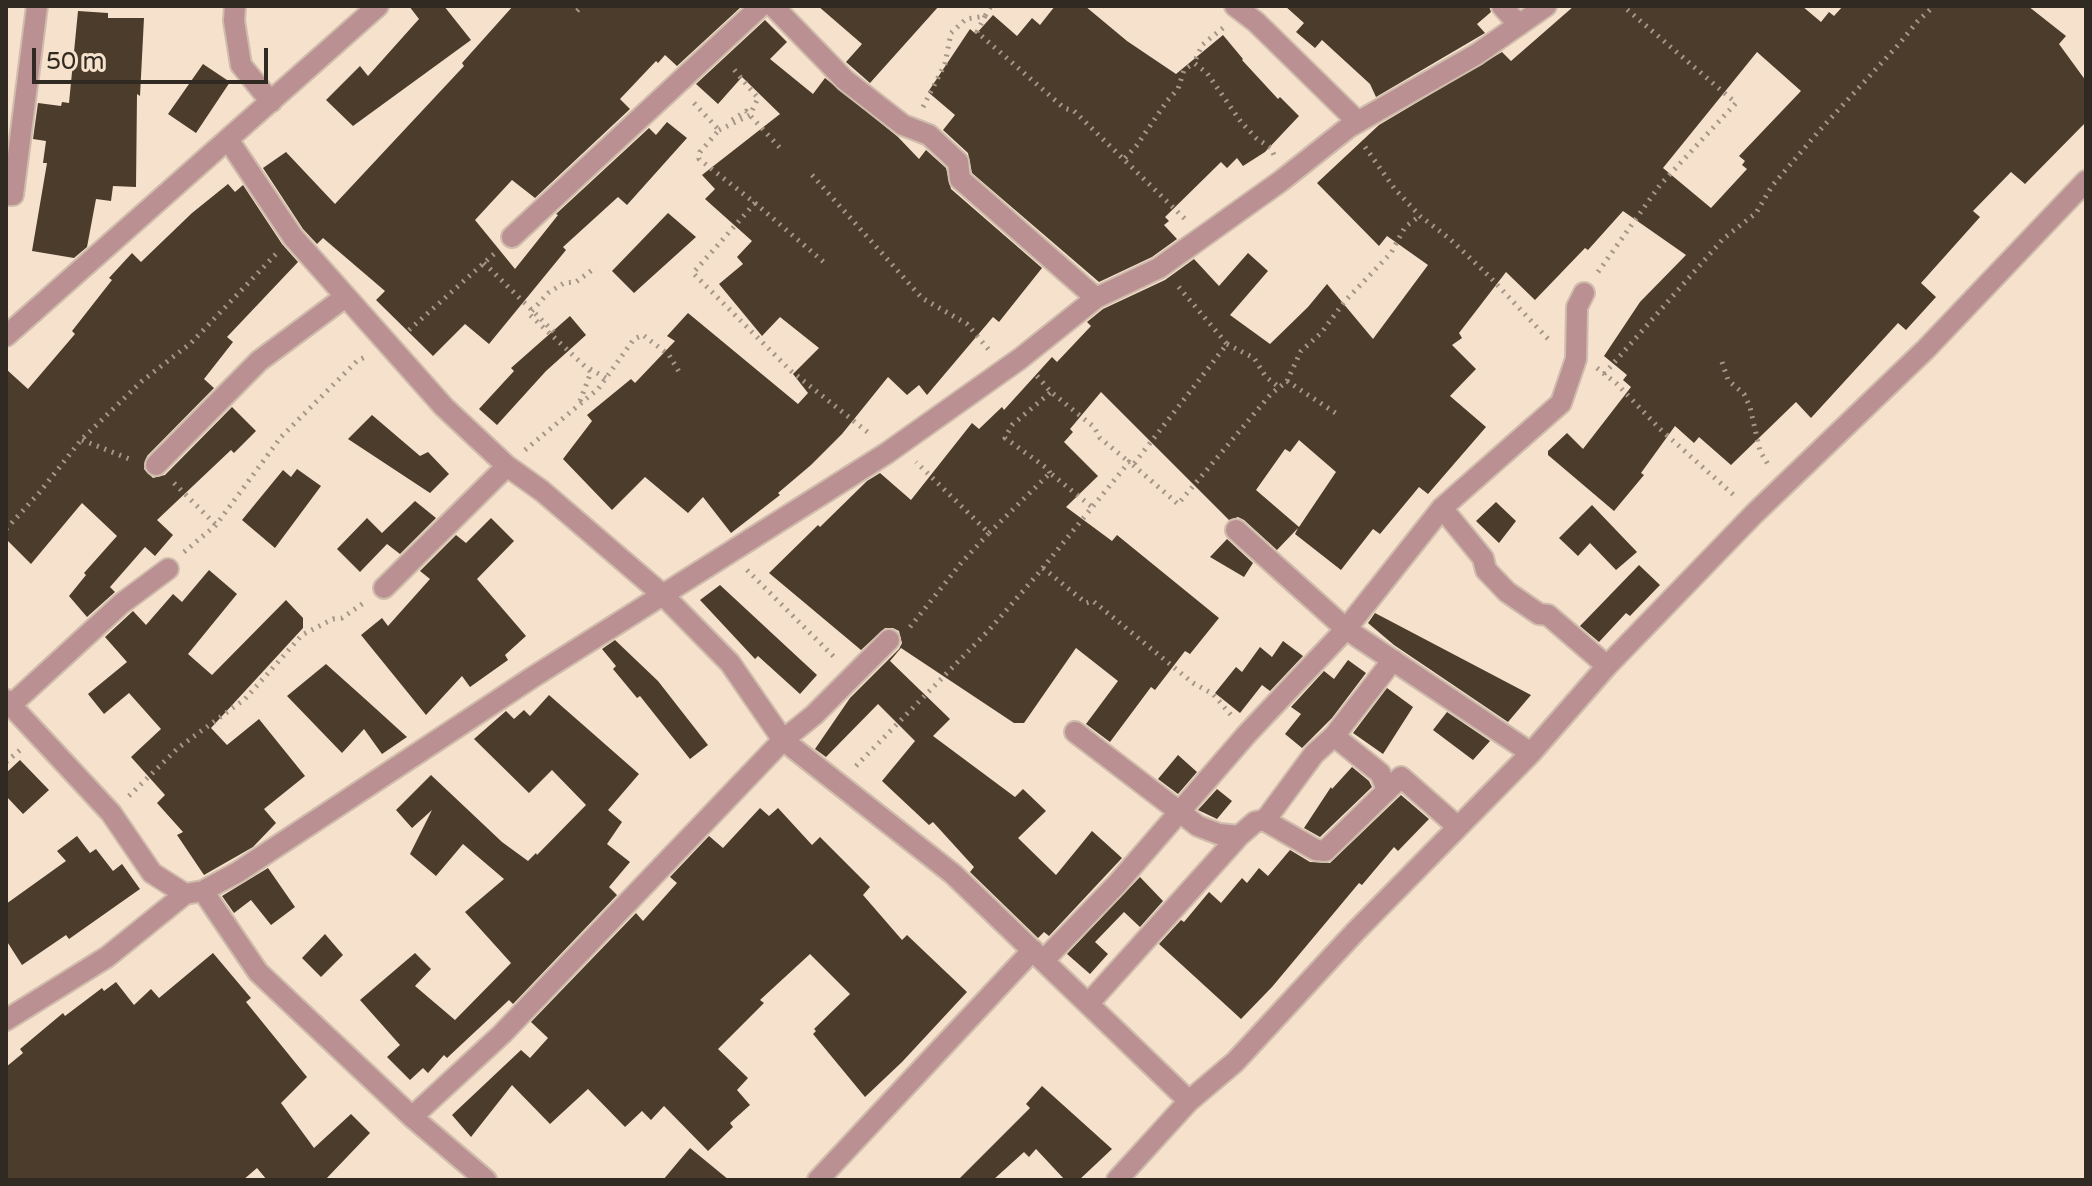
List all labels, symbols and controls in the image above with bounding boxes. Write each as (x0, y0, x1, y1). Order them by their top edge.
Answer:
scale bar (36, 32, 272, 82)
text: 50 m (46, 47, 104, 76)

